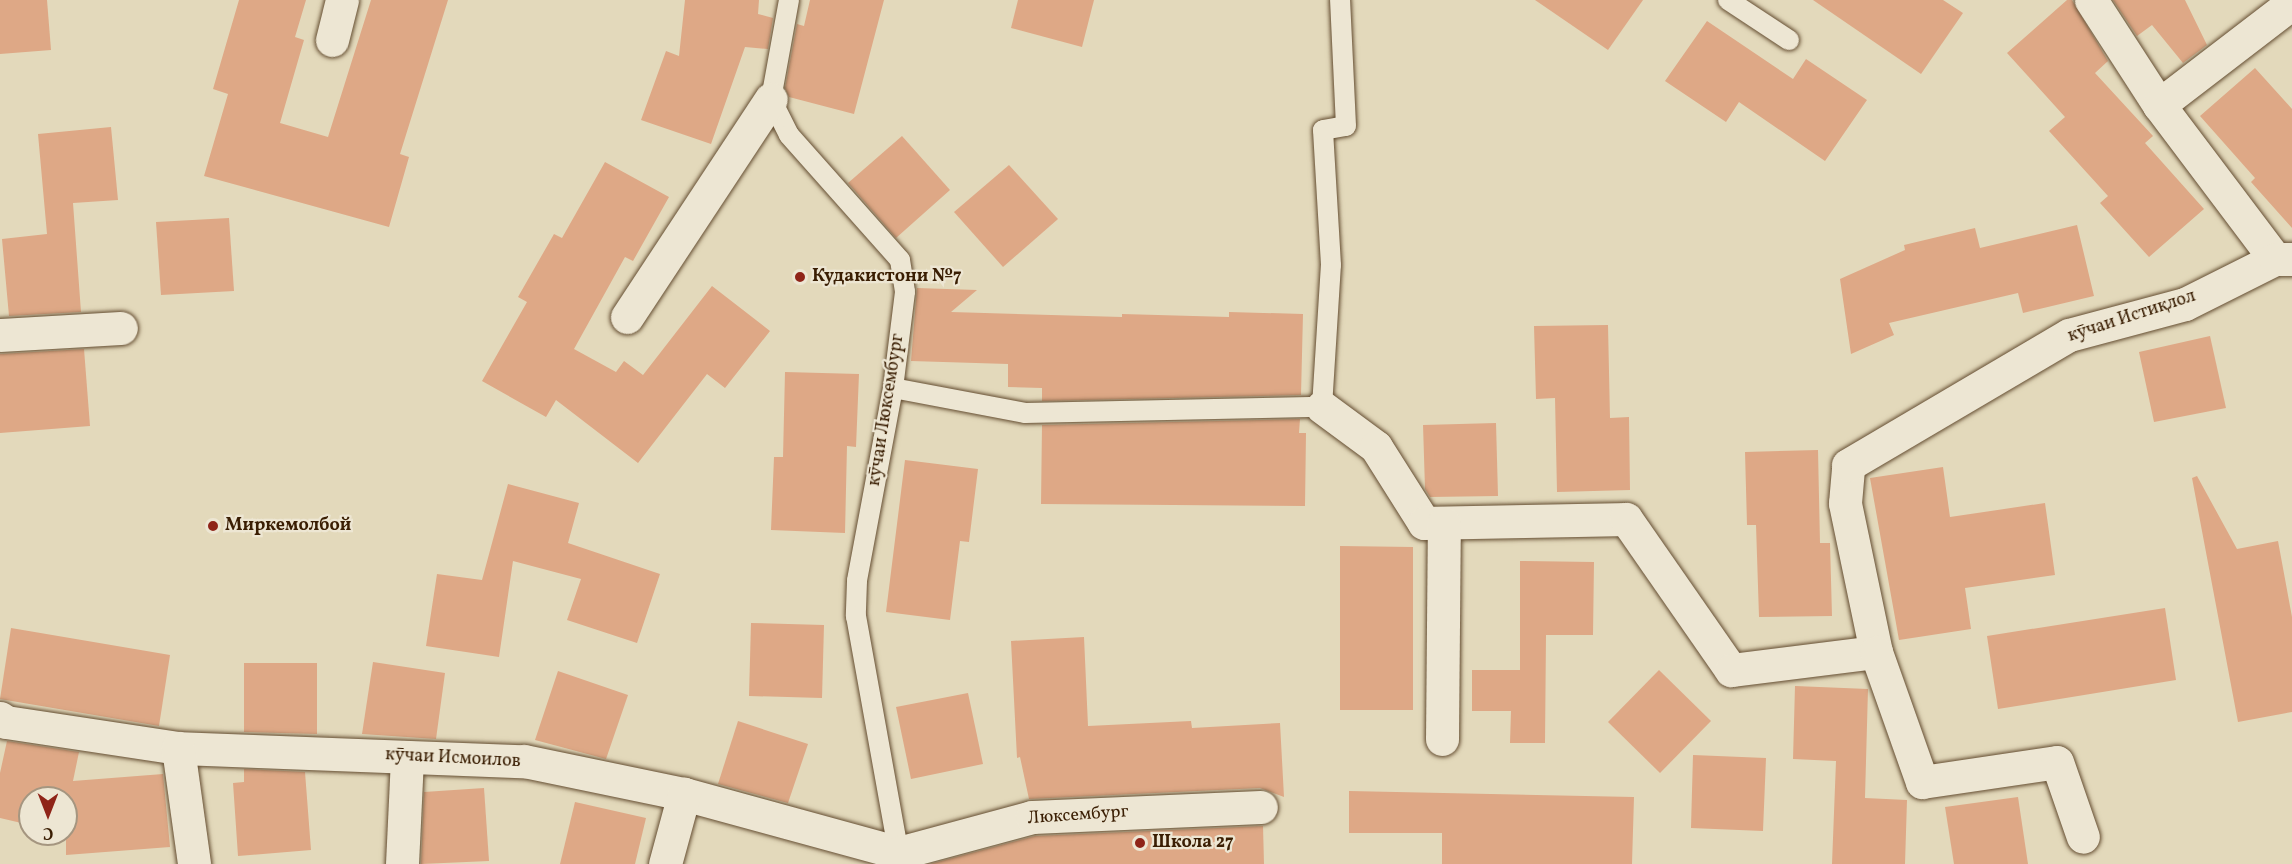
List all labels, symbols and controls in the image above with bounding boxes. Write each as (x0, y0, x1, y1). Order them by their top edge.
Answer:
place label: Кудакистони №7 (812, 266, 962, 288)
marker: Кудакистони №7 (793, 270, 807, 284)
street label: кӯчаи Истиқлол (2065, 286, 2199, 348)
street label: кӯчаи Люксембург (864, 332, 910, 488)
place label: Миркемолбой (225, 515, 351, 537)
marker: Миркемолбой (206, 519, 220, 533)
street label: кӯчаи Исмоилов (385, 745, 521, 773)
north arrow (18, 786, 78, 846)
street label: Люксембург (1027, 802, 1129, 830)
text: С (43, 821, 53, 843)
place label: Школа 27 (1152, 832, 1234, 854)
marker: Школа 27 (1133, 836, 1147, 850)

